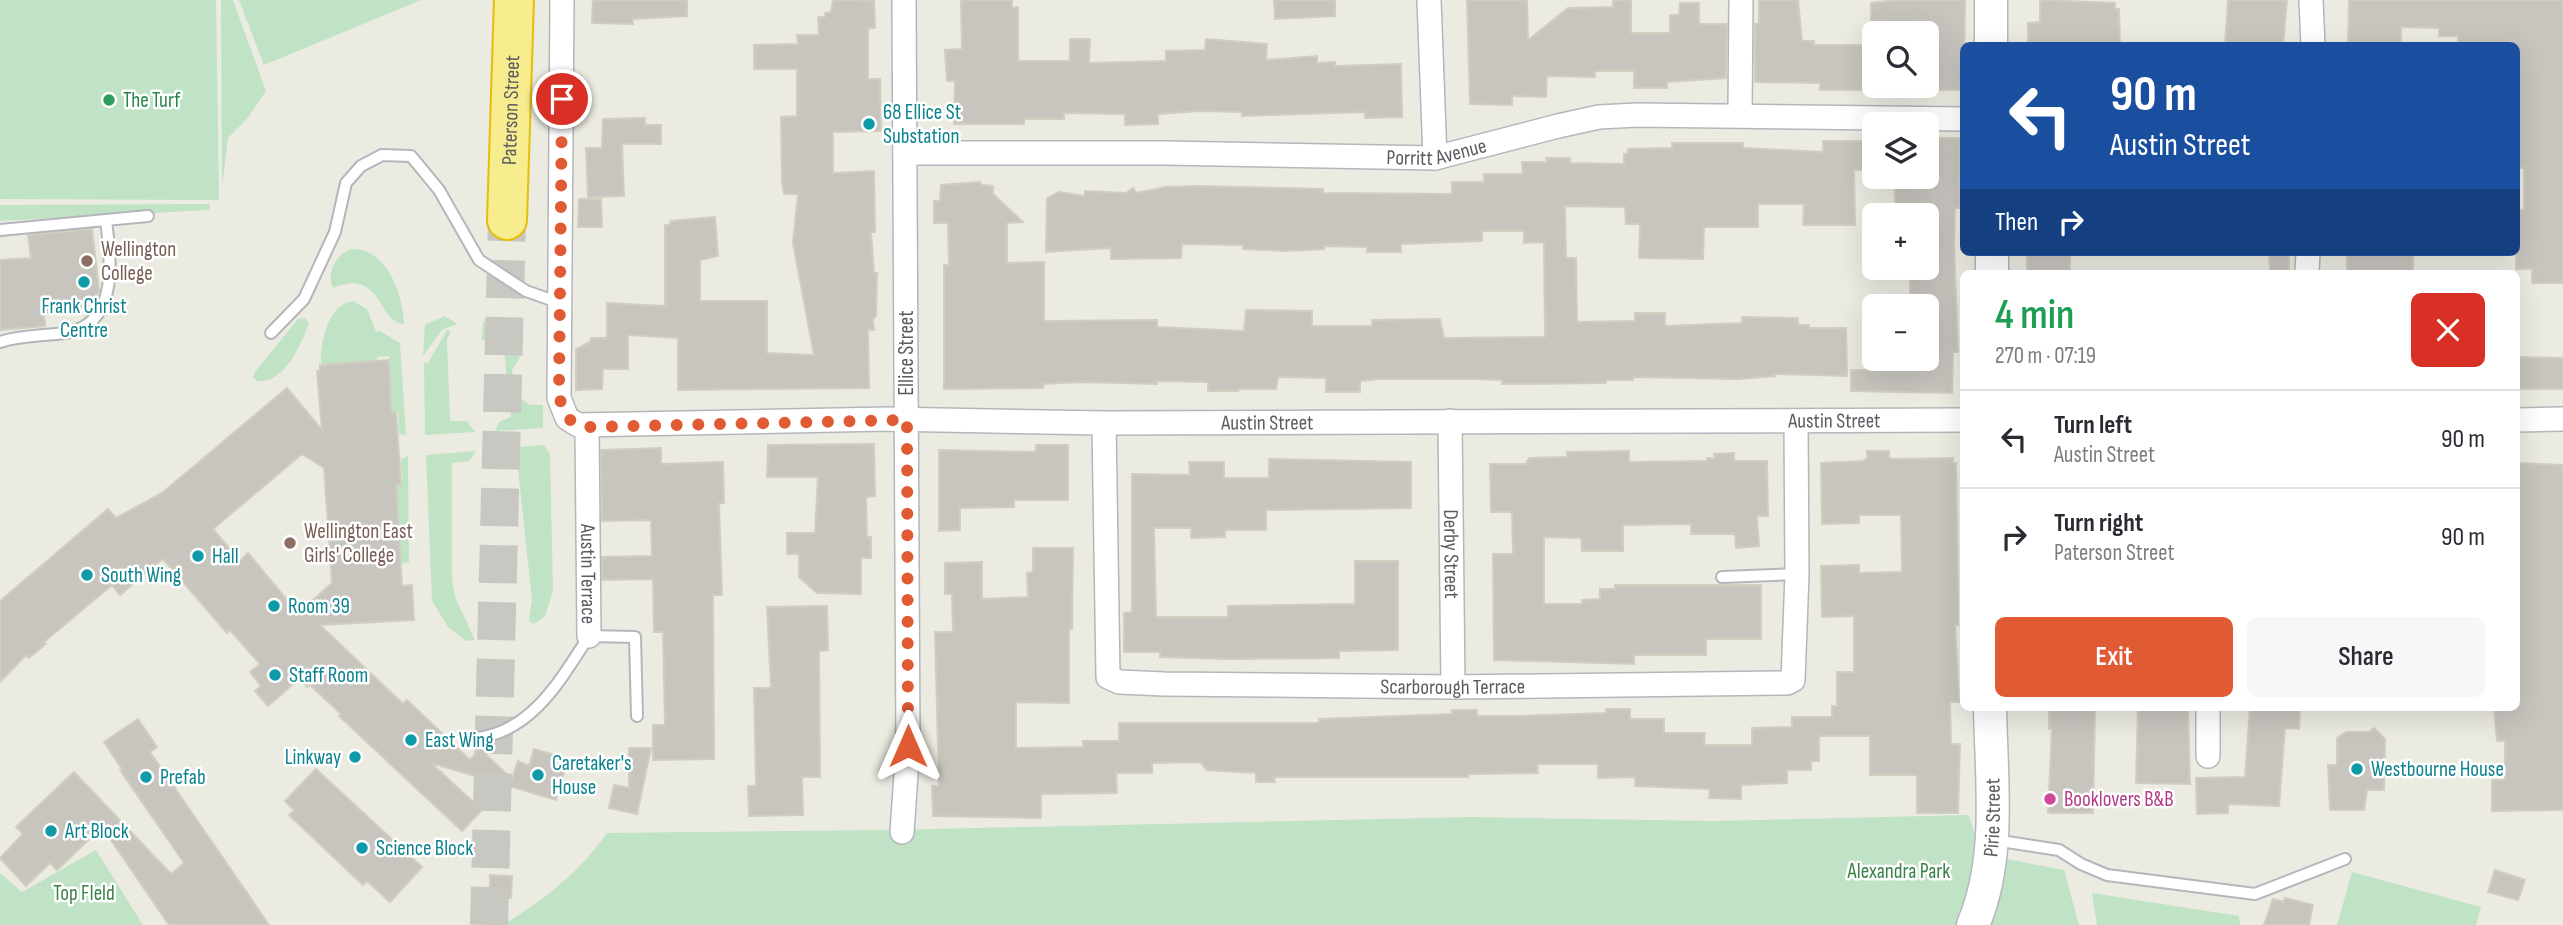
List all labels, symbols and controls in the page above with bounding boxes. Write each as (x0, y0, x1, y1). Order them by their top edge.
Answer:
map controls (1862, 21, 1939, 371)
button: search (1862, 21, 1939, 98)
street label: Paterson Street (497, 55, 525, 165)
text: 90 m (2110, 66, 2197, 125)
pin (532, 69, 592, 129)
icon: left (1995, 70, 2086, 161)
icon: arrive (543, 80, 581, 118)
place label: The Turf (123, 88, 181, 113)
marker: The Turf (101, 92, 117, 108)
place label: 68 Ellice St Substation (883, 100, 961, 149)
button: layers (1862, 112, 1939, 189)
marker: 68 Ellice St Substation (861, 116, 877, 132)
text: Austin Street (2110, 126, 2251, 165)
street label: Porritt Avenue (1386, 133, 1489, 171)
button: + (1862, 203, 1939, 280)
icon: right (2052, 203, 2090, 241)
text: Then (1995, 207, 2038, 238)
place label: Wellington College (101, 237, 176, 286)
marker: Wellington College (79, 253, 95, 269)
marker: Frank Christ Centre (76, 274, 92, 290)
text: 4 min (1995, 290, 2074, 341)
button: close (2411, 293, 2485, 367)
place label: Frank Christ Centre (41, 294, 127, 343)
button: − (1862, 294, 1939, 371)
street label: Ellice Street (894, 310, 919, 396)
text: 270 m · 07:19 (1995, 342, 2096, 370)
street label: Austin Street (1787, 408, 1881, 434)
street label: Austin Street (1220, 410, 1314, 436)
text: Turn left (2054, 410, 2132, 441)
icon: left (1995, 420, 2033, 458)
text: 90 m (2441, 424, 2485, 455)
text: Austin Street (2054, 441, 2155, 469)
text: Turn right (2054, 508, 2143, 539)
street label: Derby Street (1438, 509, 1464, 599)
icon: right (1995, 518, 2033, 556)
place label: Wellington East Girls' College (304, 519, 413, 568)
text: 90 m (2441, 522, 2485, 553)
street label: Austin Terrace (575, 523, 601, 624)
marker: Wellington East Girls' College (282, 535, 298, 551)
text: Paterson Street (2054, 539, 2174, 567)
place label: Hall (212, 544, 239, 569)
marker: Hall (190, 548, 206, 564)
place label: South Wing (101, 563, 181, 588)
marker: South Wing (79, 567, 95, 583)
place label: Room 39 (288, 594, 350, 619)
marker: Room 39 (266, 598, 282, 614)
button: Exit (1995, 617, 2233, 697)
button: Share (2247, 617, 2485, 697)
place label: Staff Room (289, 663, 368, 688)
marker: Staff Room (267, 667, 283, 683)
street label: Scarborough Terrace (1380, 674, 1525, 700)
position arrow (871, 709, 945, 783)
place label: East Wing (425, 728, 494, 753)
marker: East Wing (403, 732, 419, 748)
place label: Linkway (285, 745, 341, 770)
marker: Linkway (347, 749, 363, 765)
place label: Caretaker's House (552, 751, 632, 800)
place label: Westbourne House (2371, 757, 2504, 782)
marker: Westbourne House (2349, 761, 2365, 777)
place label: Prefab (160, 765, 206, 790)
marker: Caretaker's House (530, 767, 546, 783)
marker: Prefab (138, 769, 154, 785)
street label: Pirie Street (1978, 778, 2006, 858)
place label: Booklovers B&B (2064, 787, 2174, 812)
marker: Booklovers B&B (2042, 791, 2058, 807)
place label: Art Block (64, 819, 129, 844)
marker: Art Block (43, 823, 59, 839)
place label: Science Block (376, 836, 473, 861)
marker: Science Block (354, 840, 370, 856)
park label: Alexandra Park (1847, 859, 1950, 884)
park label: Top FIeld (53, 881, 115, 906)

